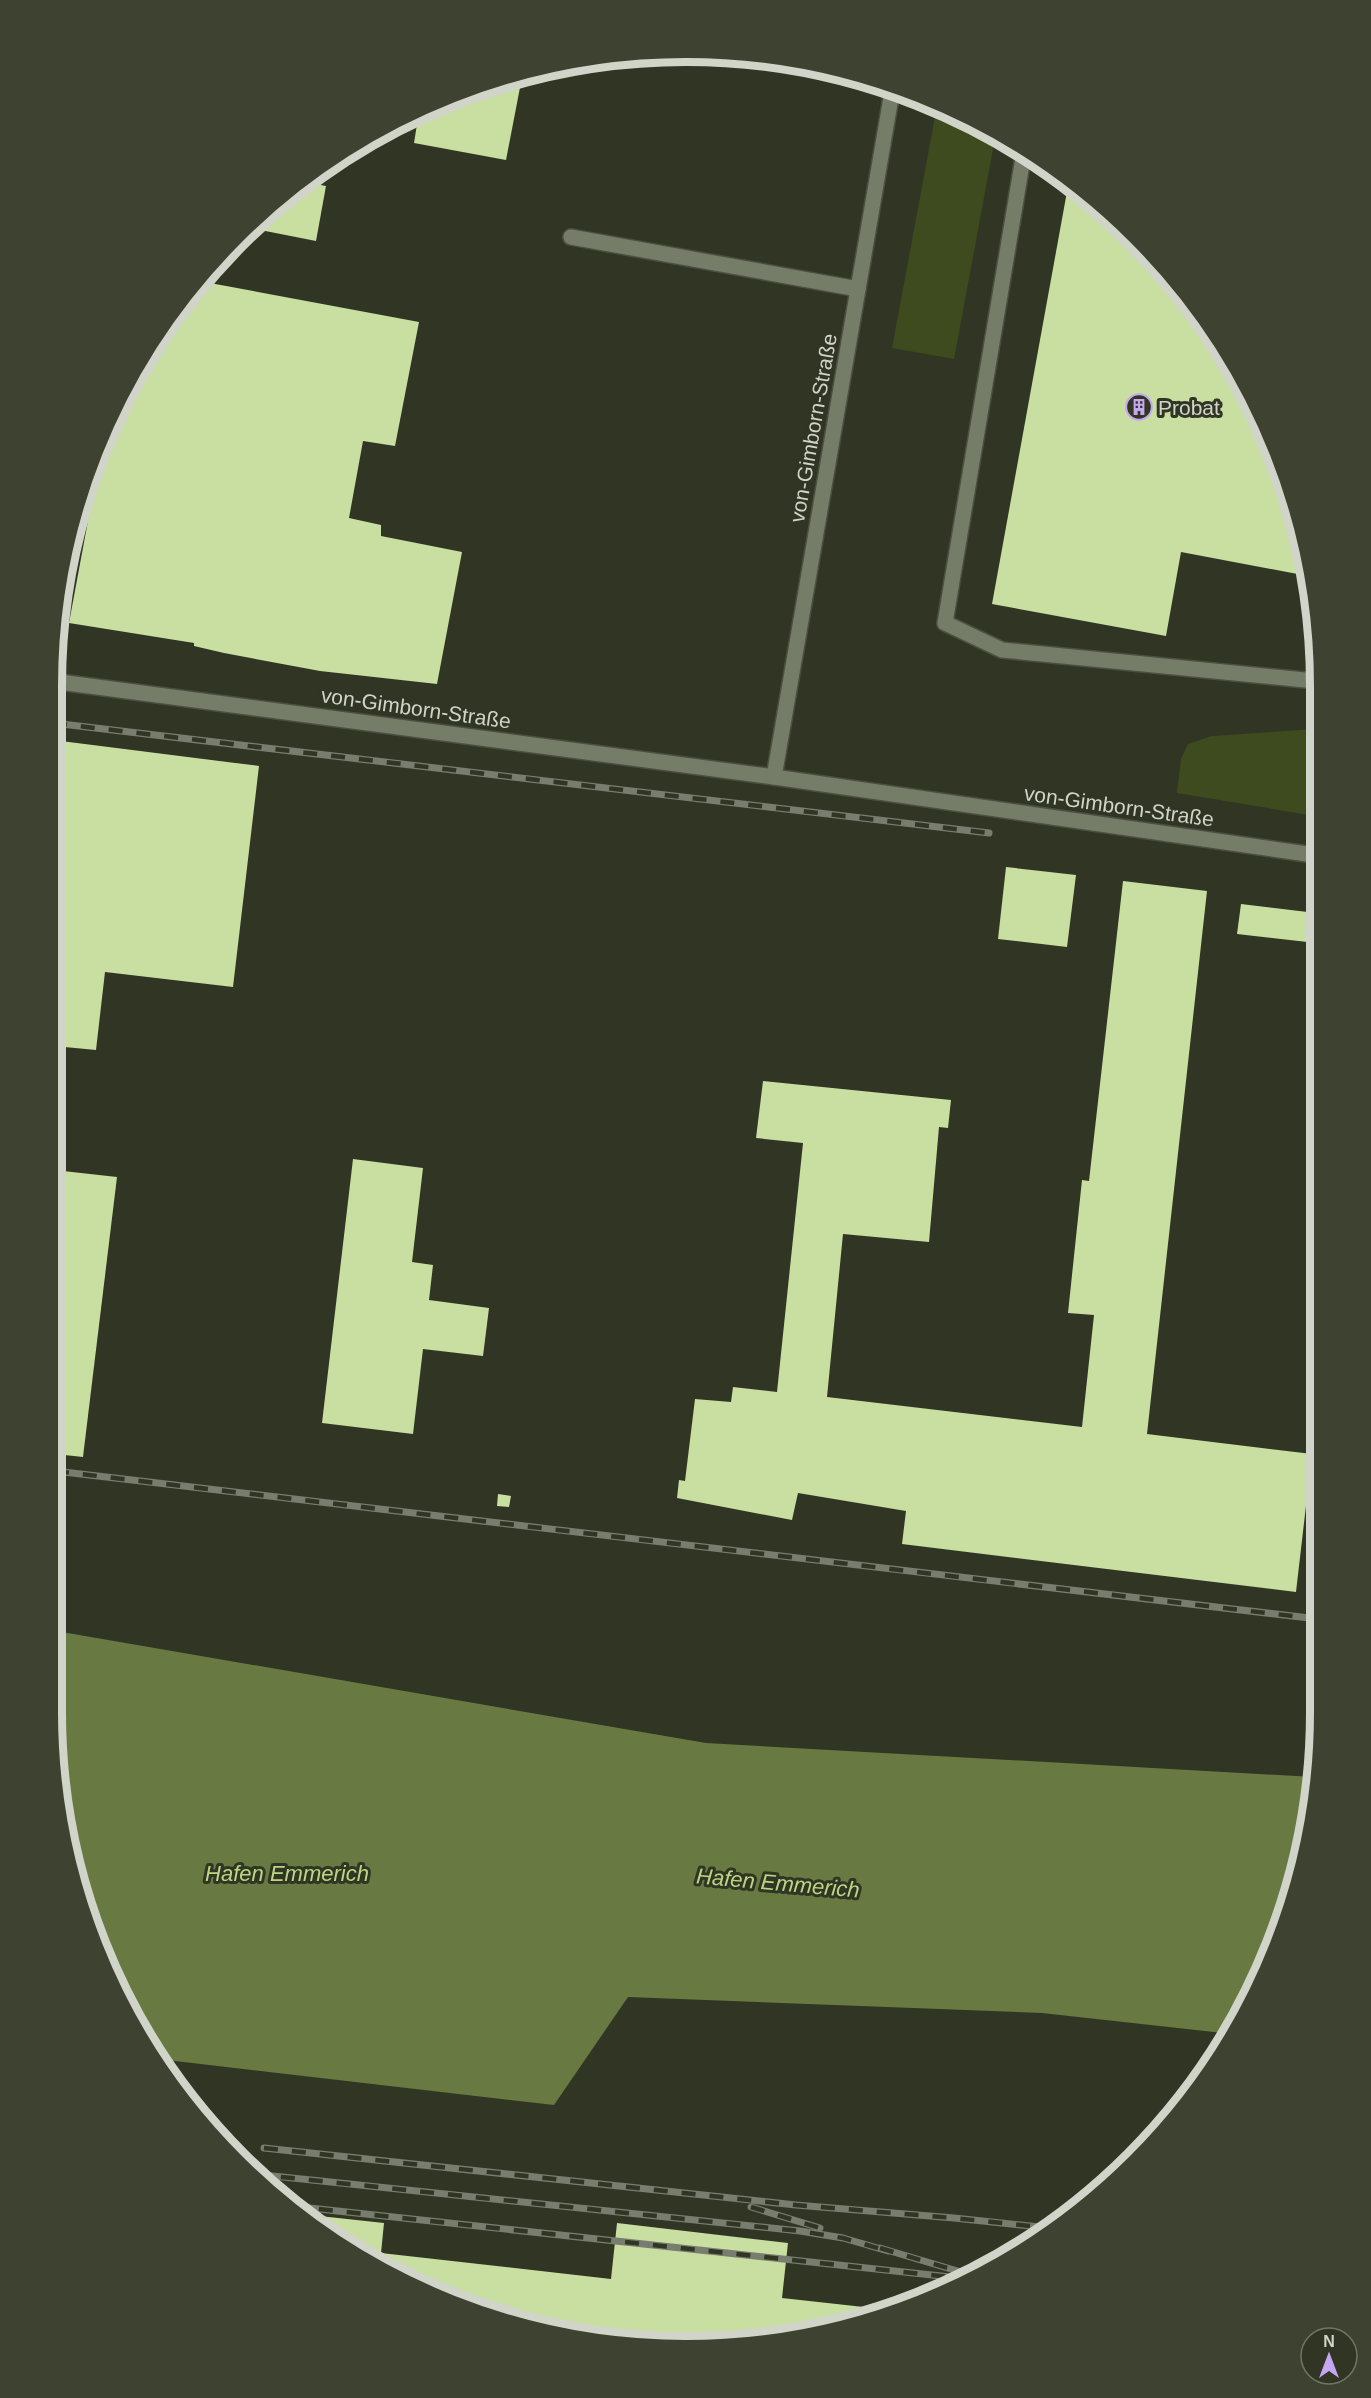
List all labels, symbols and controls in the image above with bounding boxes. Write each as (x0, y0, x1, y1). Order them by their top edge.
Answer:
street label: von-Gimborn-Straße (785, 332, 841, 524)
building icon: Probat (1124, 392, 1154, 422)
place label: Probat (1158, 396, 1220, 419)
street label: von-Gimborn-Straße (320, 683, 512, 733)
street label: von-Gimborn-Straße (1023, 781, 1215, 831)
water label: Hafen Emmerich (205, 1861, 369, 1886)
water label: Hafen Emmerich (695, 1863, 861, 1903)
north arrow (1299, 2326, 1359, 2386)
text: N (1323, 2333, 1335, 2350)

